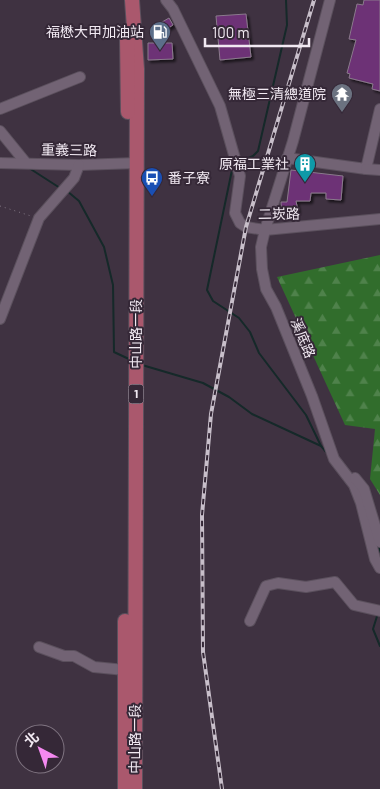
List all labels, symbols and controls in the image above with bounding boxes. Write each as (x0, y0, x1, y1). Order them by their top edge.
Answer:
scale bar (205, 15, 309, 47)
fuel station icon: 福懋大甲加油站 (148, 20, 172, 51)
place label: 福懋大甲加油站 (46, 23, 144, 40)
text: 100 m (212, 23, 250, 41)
temple icon: 無極三清總道院 (330, 82, 354, 113)
place label: 無極三清總道院 (228, 85, 326, 102)
street label: 重義三路 (41, 141, 97, 158)
building icon: 原福工業社 (293, 152, 317, 183)
place label: 原福工業社 (219, 155, 289, 172)
bus stop icon: 番子寮 (140, 166, 164, 197)
place label: 番子寮 (168, 169, 210, 186)
street label: 二崁路 (258, 205, 300, 222)
street label: 中山路一段 (127, 299, 144, 369)
street label: 溪底路 (288, 315, 319, 360)
road number: 1 (128, 384, 144, 404)
street label: 中山路一段 (126, 704, 143, 774)
north arrow (15, 724, 65, 774)
text: 北 (20, 728, 42, 750)

